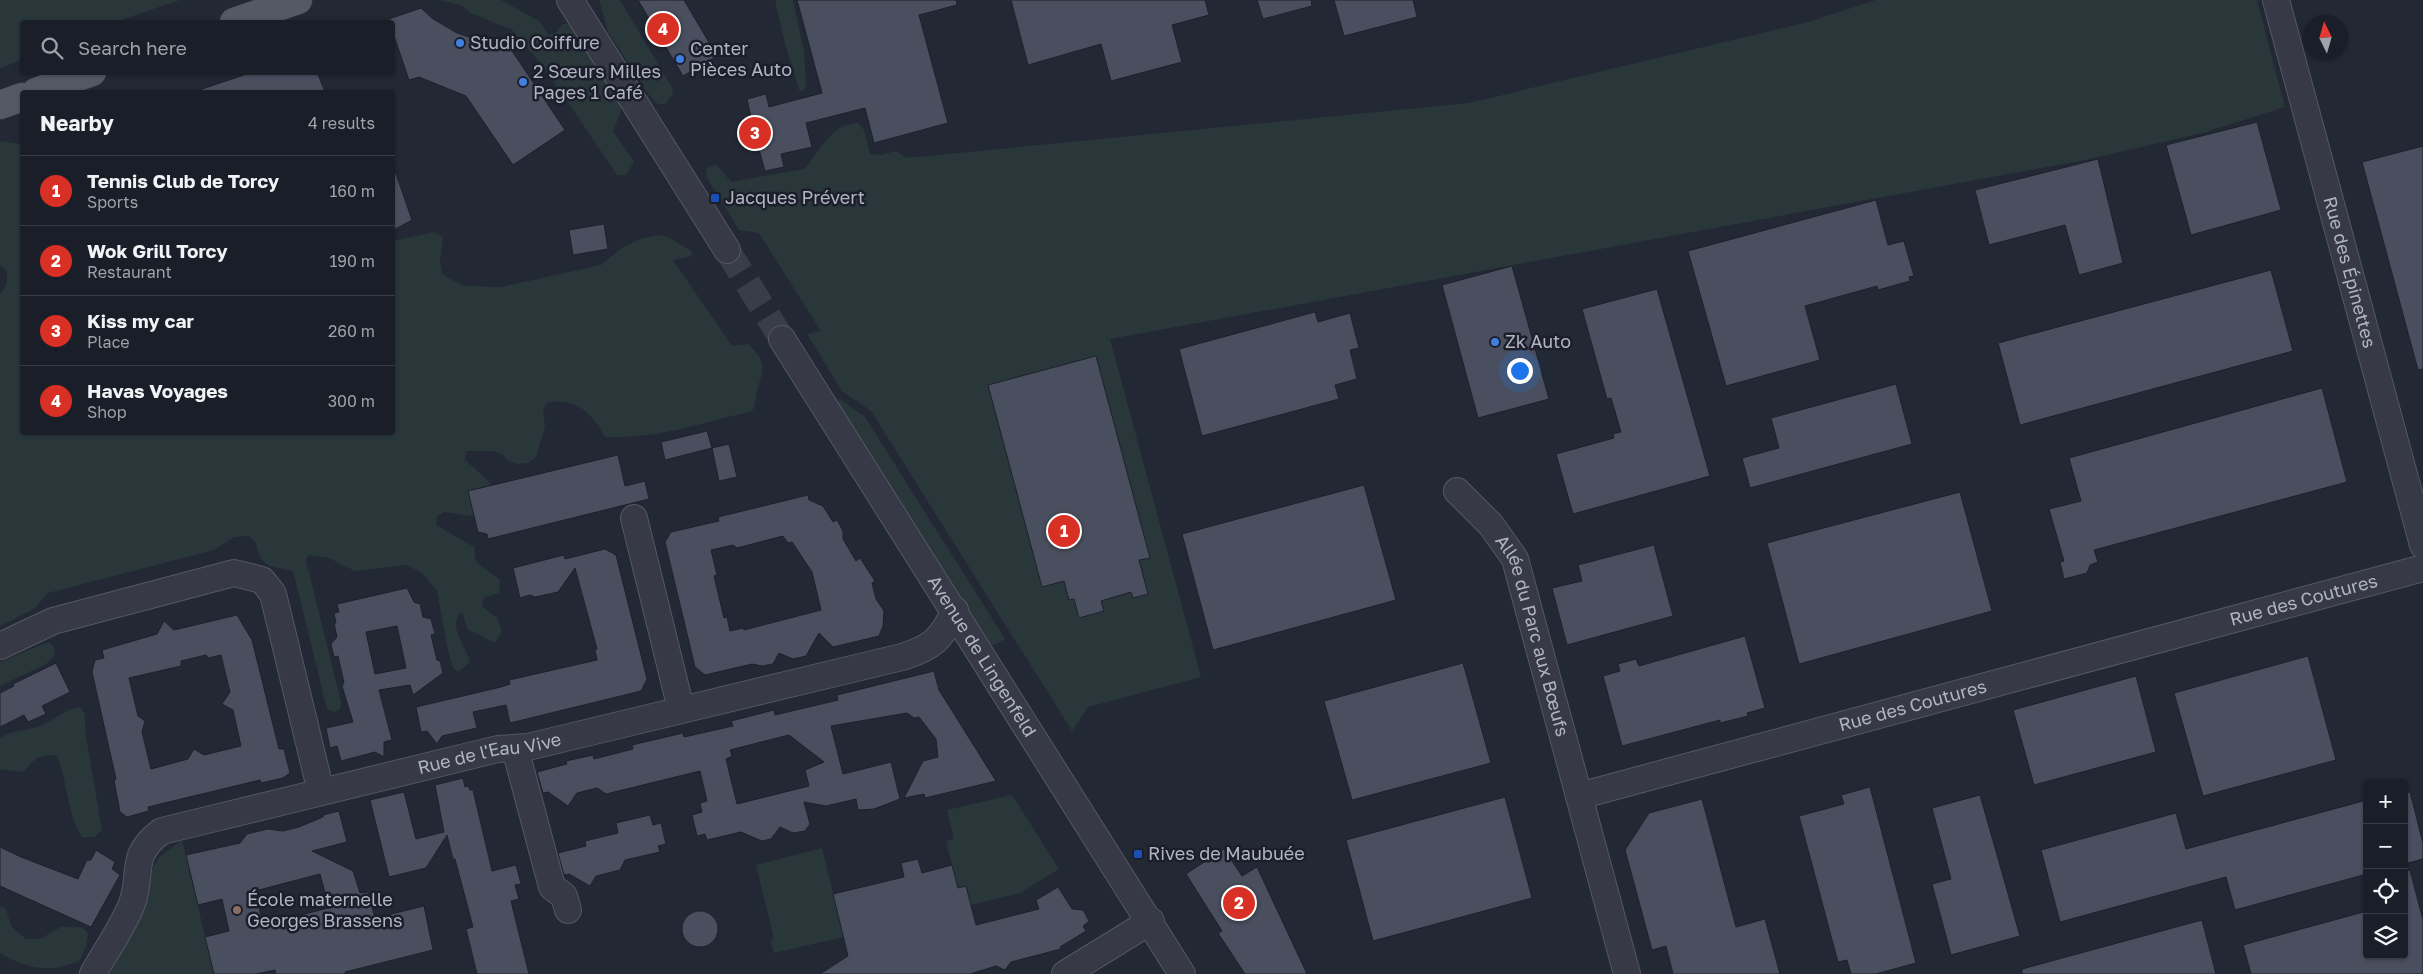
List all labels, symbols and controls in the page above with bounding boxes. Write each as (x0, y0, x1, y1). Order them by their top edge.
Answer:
pin: 4 (647, 10, 679, 48)
north arrow (2303, 15, 2348, 60)
search box (20, 20, 395, 75)
place label: Studio Coiffure (470, 31, 600, 53)
icon: search (38, 34, 66, 62)
text: Search here (78, 36, 187, 59)
marker: Studio Coiffure (454, 37, 466, 49)
place label: Center Pièces Auto (690, 37, 792, 80)
marker: Center Pièces Auto (674, 53, 686, 65)
place label: 2 Sœurs Milles Pages 1 Café (533, 60, 661, 103)
marker: 2 Sœurs Milles Pages 1 Café (517, 76, 529, 88)
text: Nearby (40, 110, 114, 136)
text: 4 results (308, 113, 375, 133)
pin: 3 (739, 114, 771, 152)
text: Tennis Club de Torcy (87, 169, 279, 192)
text: 1 (52, 181, 60, 201)
text: 160 m (329, 181, 375, 201)
place label: Jacques Prévert (725, 186, 865, 208)
text: Sports (87, 192, 138, 212)
marker: Jacques Prévert (709, 192, 721, 204)
street label: Rue des Épinettes (2319, 194, 2381, 350)
text: Wok Grill Torcy (87, 239, 228, 262)
text: 2 (51, 251, 61, 271)
text: 190 m (329, 251, 375, 271)
text: Restaurant (87, 262, 172, 282)
text: Kiss my car (87, 309, 194, 332)
text: 3 (51, 321, 61, 341)
text: 260 m (328, 321, 375, 341)
place label: Zk Auto (1505, 330, 1571, 352)
text: Place (87, 332, 130, 352)
marker: Zk Auto (1489, 336, 1501, 348)
your location (1507, 358, 1533, 384)
text: Havas Voyages (87, 379, 228, 402)
text: 4 (51, 391, 61, 411)
text: 300 m (328, 391, 375, 411)
text: Shop (87, 402, 127, 422)
pin: 1 (1048, 512, 1080, 550)
street label: Allée du Parc aux Bœufs (1491, 530, 1574, 739)
street label: Rue des Coutures (2227, 569, 2380, 630)
street label: Avenue de Lingenfeld (924, 571, 1042, 740)
street label: Rue des Coutures (1836, 674, 1989, 735)
street label: Rue de l'Eau Vive (415, 727, 563, 778)
map controls (2363, 779, 2408, 959)
button: + (2363, 779, 2408, 824)
button: − (2363, 824, 2408, 869)
place label: Rives de Maubuée (1148, 842, 1305, 864)
marker: Rives de Maubuée (1132, 848, 1144, 860)
button: locate (2363, 869, 2408, 914)
pin: 2 (1223, 884, 1255, 922)
place label: École maternelle Georges Brassens (247, 888, 403, 931)
marker: École maternelle Georges Brassens (231, 904, 243, 916)
button: layers (2363, 914, 2408, 959)

